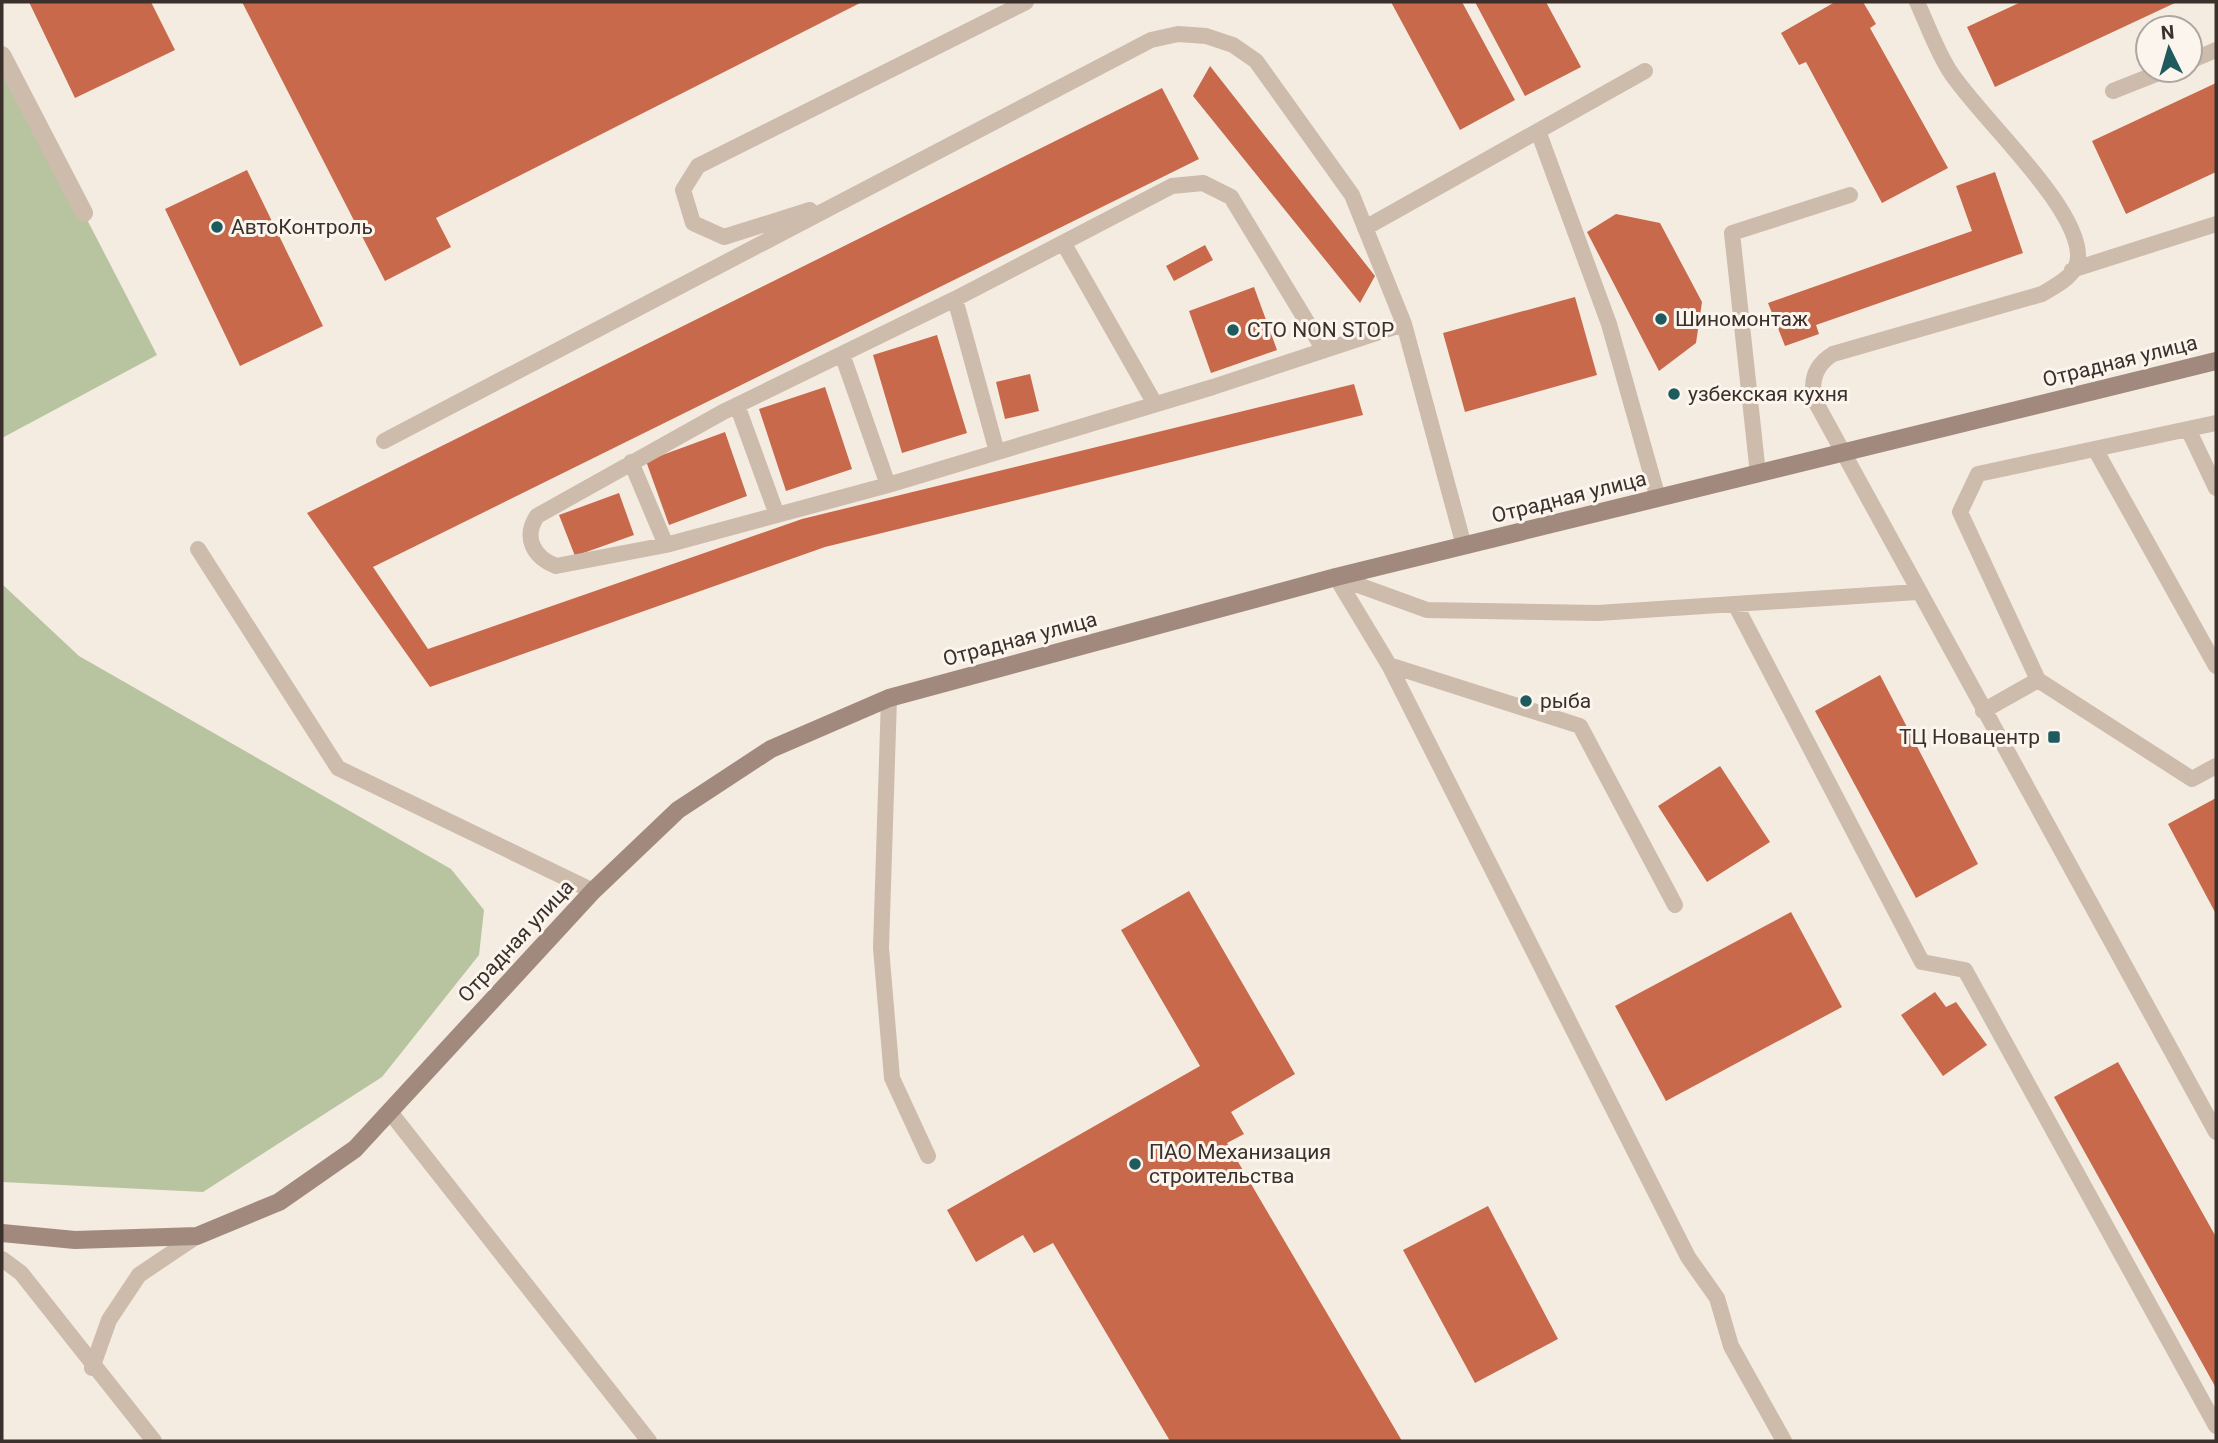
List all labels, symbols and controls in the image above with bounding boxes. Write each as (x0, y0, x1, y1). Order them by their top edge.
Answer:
north arrow (2134, 14, 2204, 84)
text: N (2160, 21, 2175, 45)
place label: АвтоКонтроль (231, 215, 373, 239)
marker: АвтоКонтроль (209, 219, 225, 235)
place label: Шиномонтаж (1675, 307, 1808, 331)
marker: Шиномонтаж (1653, 311, 1669, 327)
place label: СТО NON STOP (1247, 318, 1394, 342)
marker: СТО NON STOP (1225, 322, 1241, 338)
street label: Отрадная улица (2040, 330, 2200, 392)
place label: узбекская кухня (1688, 382, 1848, 406)
marker: узбекская кухня (1666, 386, 1682, 402)
street label: Отрадная улица (1489, 466, 1649, 528)
street label: Отрадная улица (940, 607, 1100, 671)
place label: рыба (1540, 689, 1591, 713)
marker: рыба (1518, 693, 1534, 709)
place label: ТЦ Новацентр (1899, 725, 2040, 749)
marker: ТЦ Новацентр (2046, 729, 2062, 745)
street label: Отрадная улица (453, 875, 579, 1007)
place label: ПАО Механизация строительства (1149, 1140, 1331, 1188)
marker: ПАО Механизация строительства (1127, 1156, 1143, 1172)

